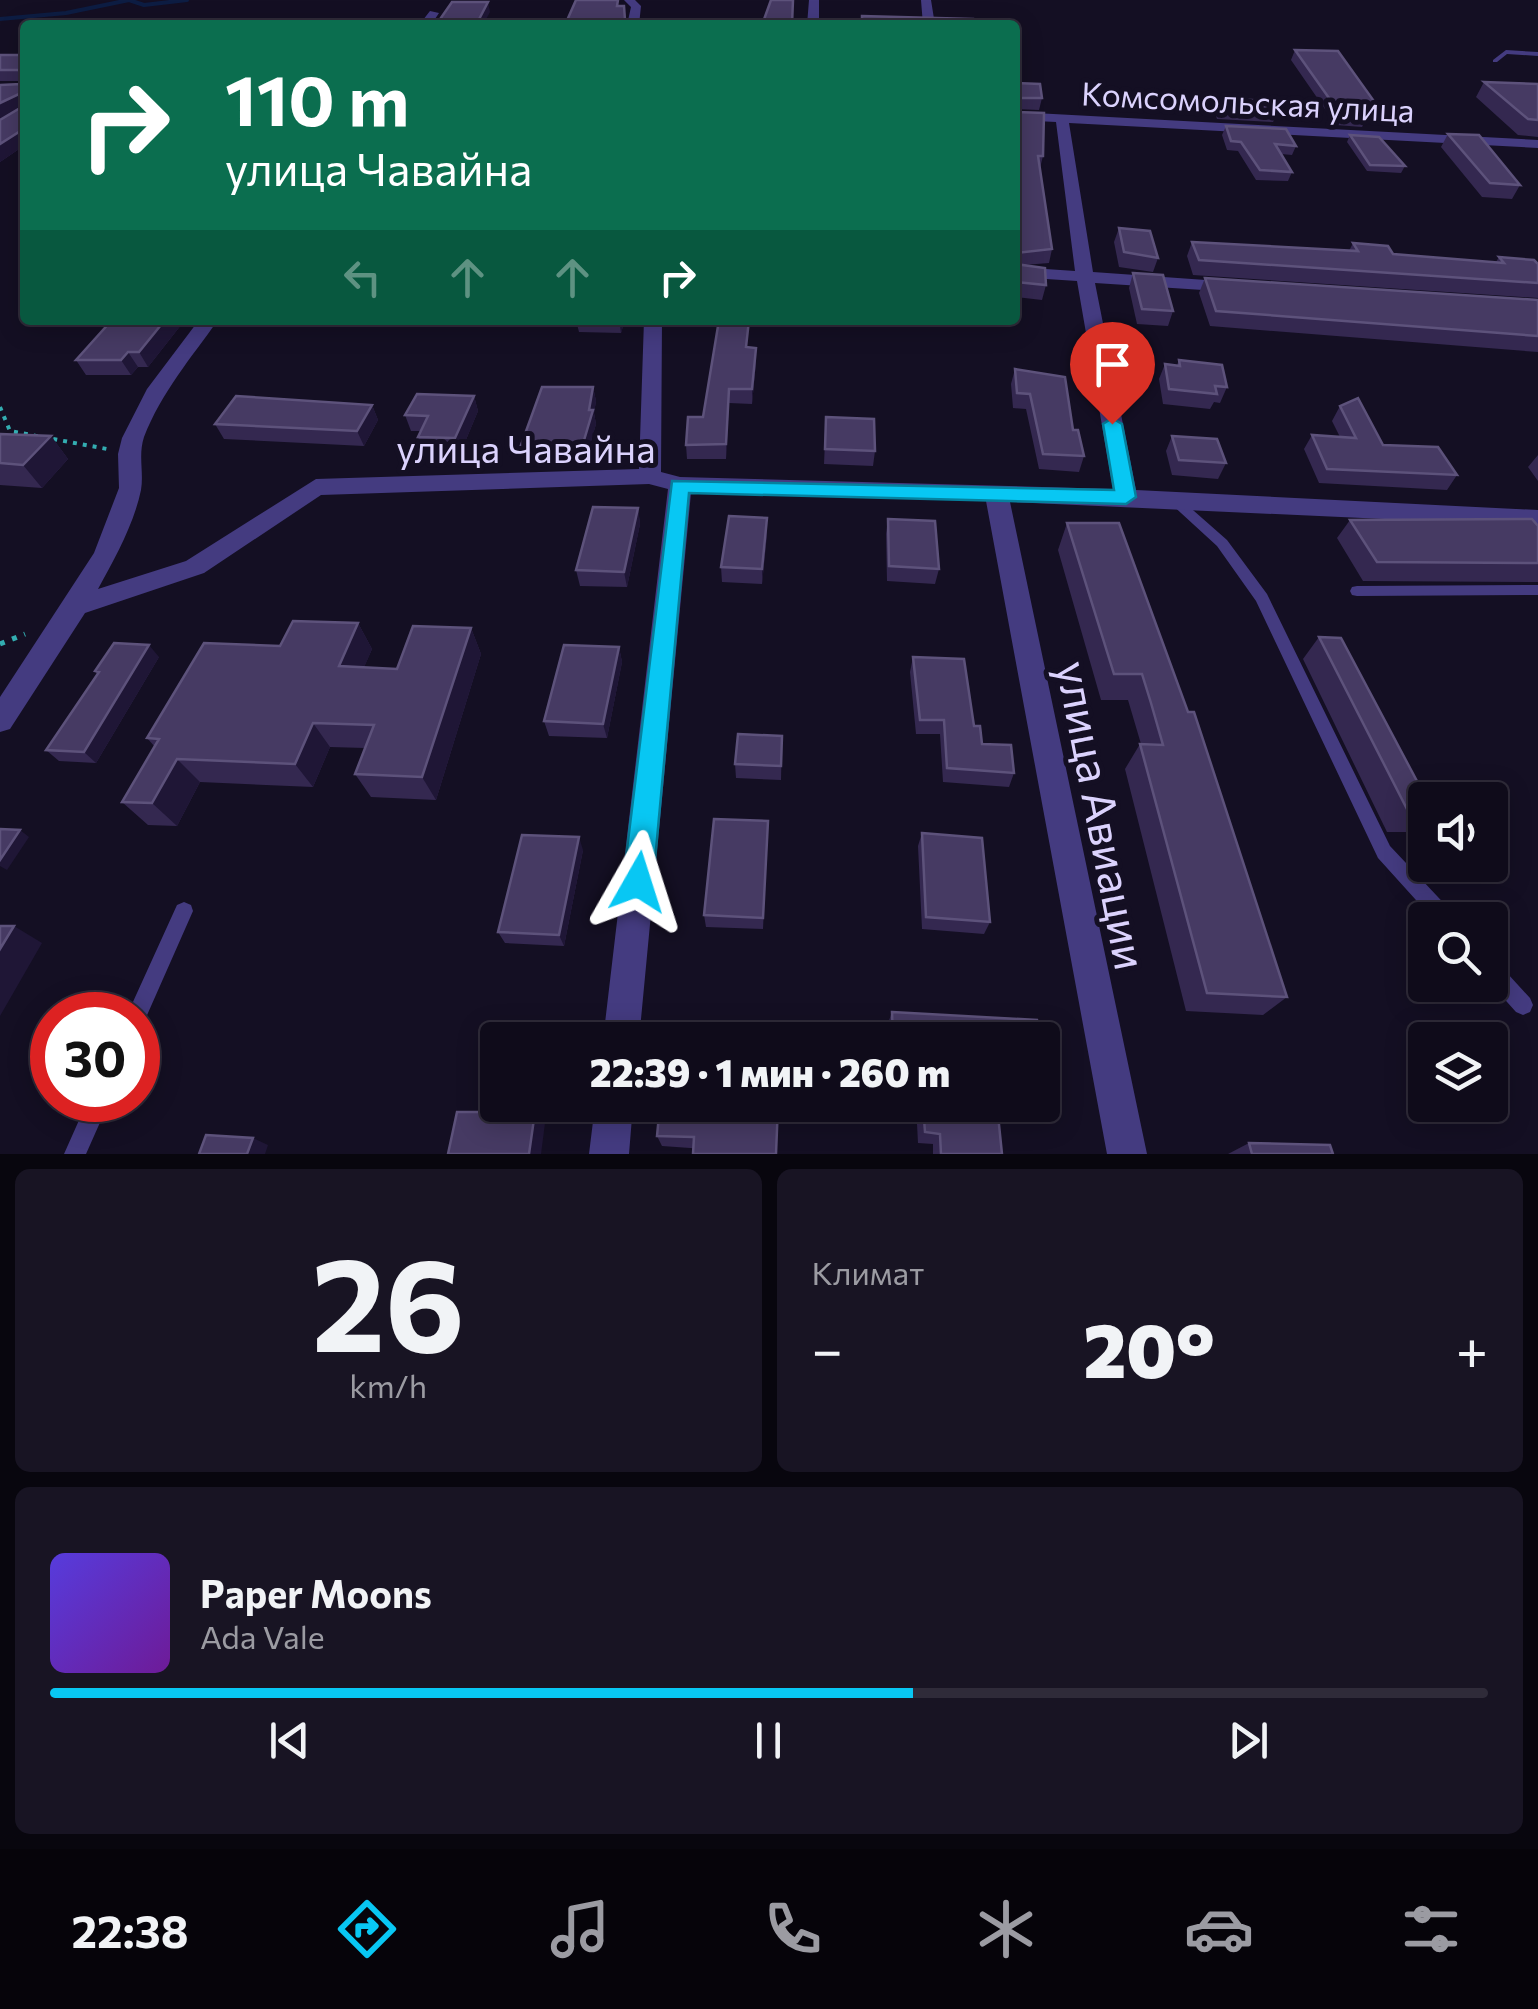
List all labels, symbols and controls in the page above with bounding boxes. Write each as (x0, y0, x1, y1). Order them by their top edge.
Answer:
text: 110 m (225, 55, 409, 140)
icon: right (60, 60, 190, 190)
street label: Комсомольская улица (1080, 72, 1416, 130)
text: улица Чавайна (225, 140, 532, 195)
icon: left (335, 250, 390, 305)
icon: ahead (440, 250, 495, 305)
icon: ahead (545, 250, 600, 305)
icon: right (650, 250, 705, 305)
pin (1070, 322, 1155, 425)
icon: arrive (1085, 337, 1140, 392)
street label: улица Чавайна (396, 424, 656, 471)
street label: улица Авиации (1047, 656, 1161, 974)
map controls (1408, 782, 1508, 1122)
button: sound (1408, 782, 1508, 882)
position arrow (586, 830, 690, 934)
button: search (1408, 902, 1508, 1002)
speed limit sign: 30 (30, 992, 160, 1122)
button: layers (1408, 1022, 1508, 1122)
text: 22:39 · 1 мин · 260 m (590, 1048, 950, 1095)
text: 26 (312, 1220, 465, 1379)
text: Климат (812, 1252, 924, 1292)
text: 20° (1083, 1302, 1215, 1393)
text: − (812, 1314, 843, 1381)
text: + (1456, 1314, 1488, 1381)
text: km/h (349, 1365, 427, 1405)
text: Paper Moons (200, 1569, 432, 1616)
text: Ada Vale (200, 1616, 325, 1656)
icon: previous (262, 1713, 317, 1768)
icon: pause (741, 1713, 796, 1768)
icon: next (1221, 1713, 1276, 1768)
icon: directions (332, 1894, 402, 1964)
icon: music (545, 1894, 615, 1964)
icon: phone (758, 1894, 828, 1964)
icon: climate (971, 1894, 1041, 1964)
icon: car (1184, 1894, 1254, 1964)
icon: filters (1396, 1894, 1466, 1964)
text: 22:38 (71, 1902, 189, 1957)

